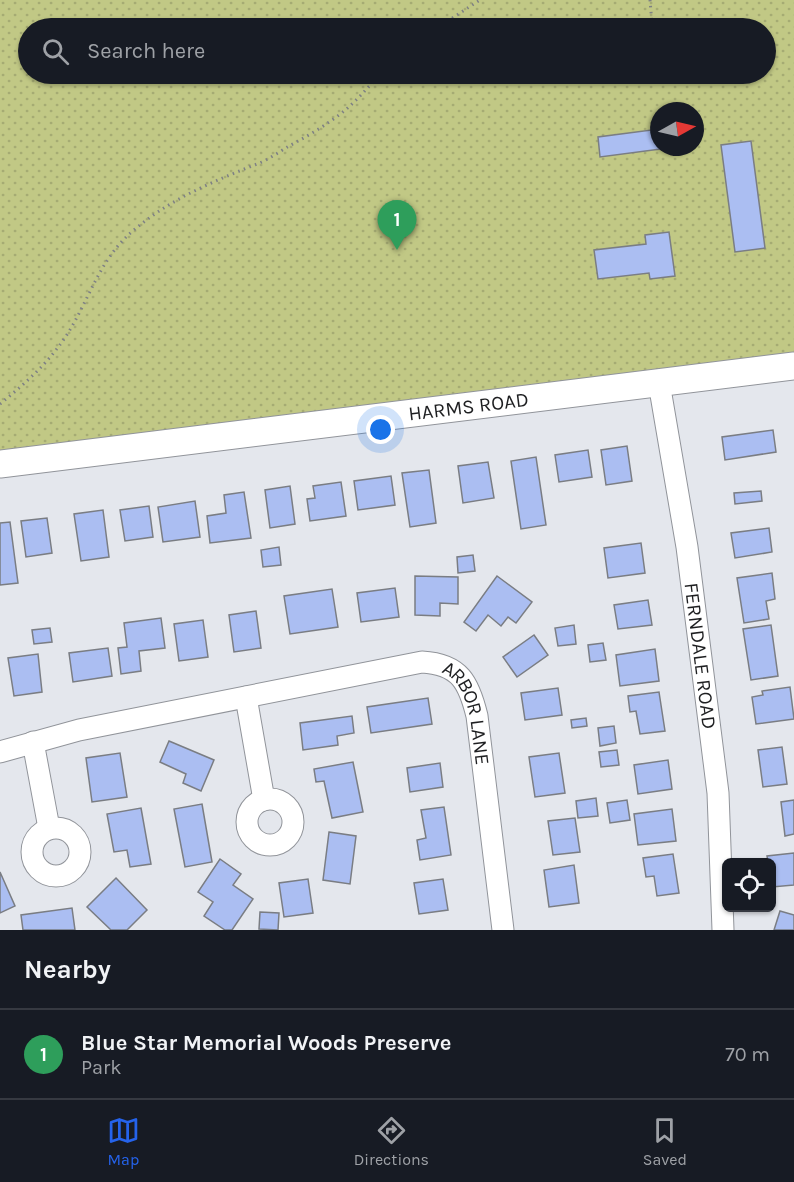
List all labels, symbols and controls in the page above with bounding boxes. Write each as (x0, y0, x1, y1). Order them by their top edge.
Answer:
search box (18, 18, 776, 84)
icon: search (39, 35, 72, 68)
text: Search here (87, 38, 205, 64)
north arrow (650, 102, 704, 156)
pin: 1 (378, 200, 416, 250)
street label: HARMS ROAD (407, 387, 530, 425)
your location (366, 415, 395, 444)
street label: FERNDALE ROAD (680, 581, 721, 730)
street label: ARBOR LANE (439, 656, 494, 766)
map controls (722, 858, 776, 912)
button: locate (722, 858, 776, 912)
text: Nearby (24, 954, 111, 985)
text: Blue Star Memorial Woods Preserve (81, 1030, 452, 1056)
text: 1 (40, 1043, 47, 1066)
text: 70 m (725, 1043, 770, 1066)
text: Park (81, 1056, 122, 1079)
tab: Map (107, 1114, 140, 1169)
tab: Directions (354, 1114, 429, 1169)
tab: Saved (643, 1114, 687, 1169)

